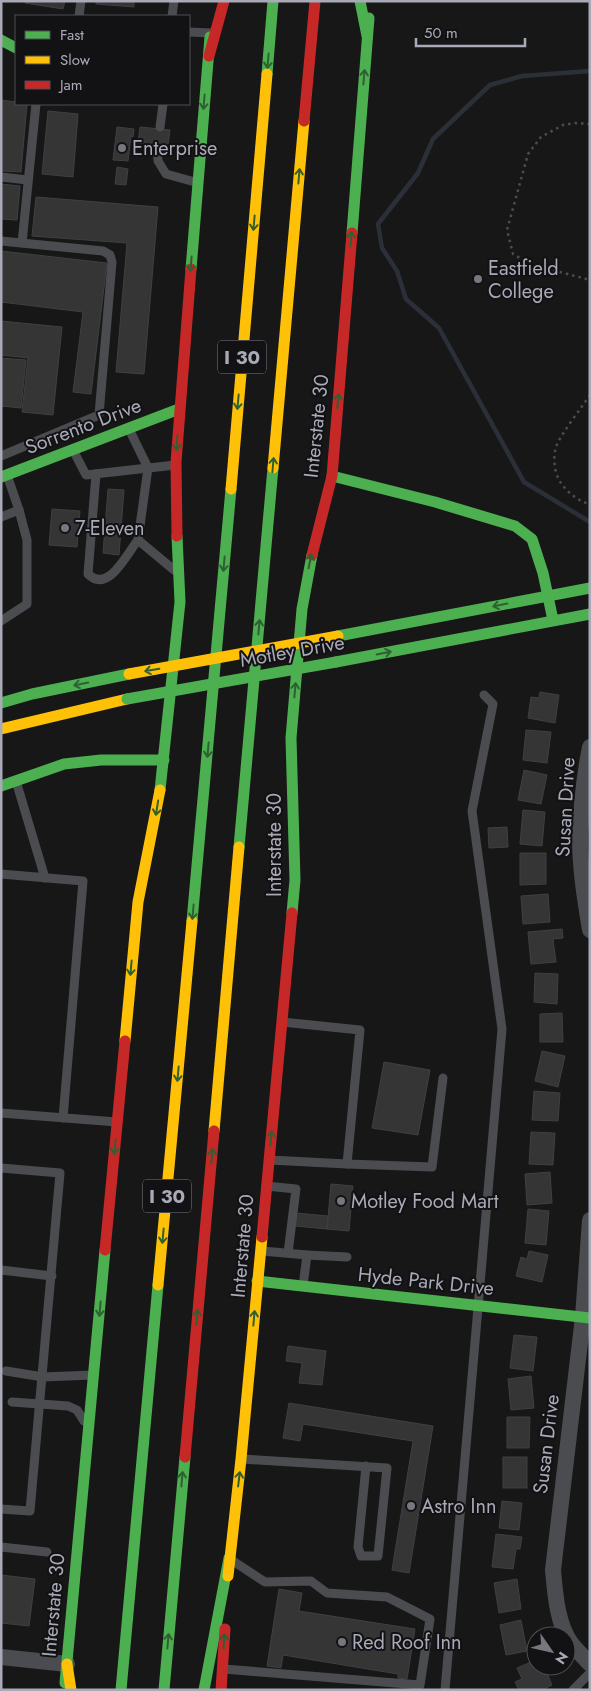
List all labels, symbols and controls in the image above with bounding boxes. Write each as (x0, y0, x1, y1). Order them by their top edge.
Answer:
legend (15, 15, 190, 105)
scale bar (416, 15, 525, 47)
text: 50 m (424, 22, 458, 44)
text: Fast (60, 24, 84, 46)
text: Slow (60, 49, 91, 71)
one-way arrow (263, 53, 272, 69)
one-way arrow (359, 70, 369, 86)
text: Jam (58, 74, 83, 96)
one-way arrow (199, 94, 208, 110)
place label: Enterprise (132, 134, 217, 163)
marker: Enterprise (116, 142, 128, 154)
one-way arrow (295, 168, 304, 184)
one-way arrow (249, 214, 258, 230)
one-way arrow (346, 232, 356, 248)
place label: Eastfield College (488, 254, 559, 306)
one-way arrow (186, 256, 195, 272)
marker: Eastfield College (472, 273, 484, 285)
road number: I 30 (218, 341, 266, 374)
street label: Interstate 30 (297, 373, 336, 479)
street label: Sorrento Drive (21, 391, 145, 462)
one-way arrow (233, 394, 243, 410)
one-way arrow (333, 394, 343, 410)
one-way arrow (172, 435, 181, 451)
one-way arrow (268, 458, 278, 474)
place label: 7-Eleven (75, 514, 145, 543)
marker: 7-Eleven (59, 522, 71, 534)
one-way arrow (306, 553, 316, 569)
one-way arrow (219, 556, 229, 572)
one-way arrow (492, 600, 508, 610)
one-way arrow (254, 620, 263, 636)
street label: Motley Drive (237, 628, 347, 675)
one-way arrow (376, 648, 392, 657)
one-way arrow (144, 666, 160, 675)
one-way arrow (74, 680, 90, 689)
one-way arrow (291, 682, 300, 698)
one-way arrow (203, 742, 212, 758)
street label: Susan Drive (548, 756, 583, 858)
street label: Interstate 30 (260, 793, 289, 897)
one-way arrow (152, 799, 162, 815)
one-way arrow (188, 904, 198, 920)
one-way arrow (127, 960, 136, 976)
one-way arrow (173, 1066, 183, 1082)
one-way arrow (266, 1131, 276, 1147)
one-way arrow (110, 1139, 119, 1155)
one-way arrow (207, 1148, 216, 1164)
road number: I 30 (143, 1180, 191, 1212)
place label: Motley Food Mart (351, 1187, 499, 1216)
street label: Interstate 30 (224, 1193, 261, 1299)
marker: Motley Food Mart (335, 1195, 347, 1207)
one-way arrow (158, 1227, 168, 1243)
street label: Hyde Park Drive (356, 1260, 496, 1303)
one-way arrow (95, 1301, 104, 1317)
one-way arrow (192, 1310, 202, 1326)
one-way arrow (249, 1310, 259, 1326)
street label: Susan Drive (526, 1393, 567, 1496)
one-way arrow (177, 1472, 187, 1488)
one-way arrow (234, 1472, 244, 1488)
place label: Astro Inn (421, 1492, 496, 1521)
marker: Astro Inn (405, 1500, 417, 1512)
street label: Interstate 30 (35, 1552, 72, 1658)
north arrow (526, 1626, 576, 1676)
place label: Red Roof Inn (352, 1628, 462, 1657)
one-way arrow (163, 1633, 173, 1649)
one-way arrow (220, 1633, 229, 1649)
marker: Red Roof Inn (336, 1636, 348, 1648)
text: N (550, 1648, 573, 1668)

